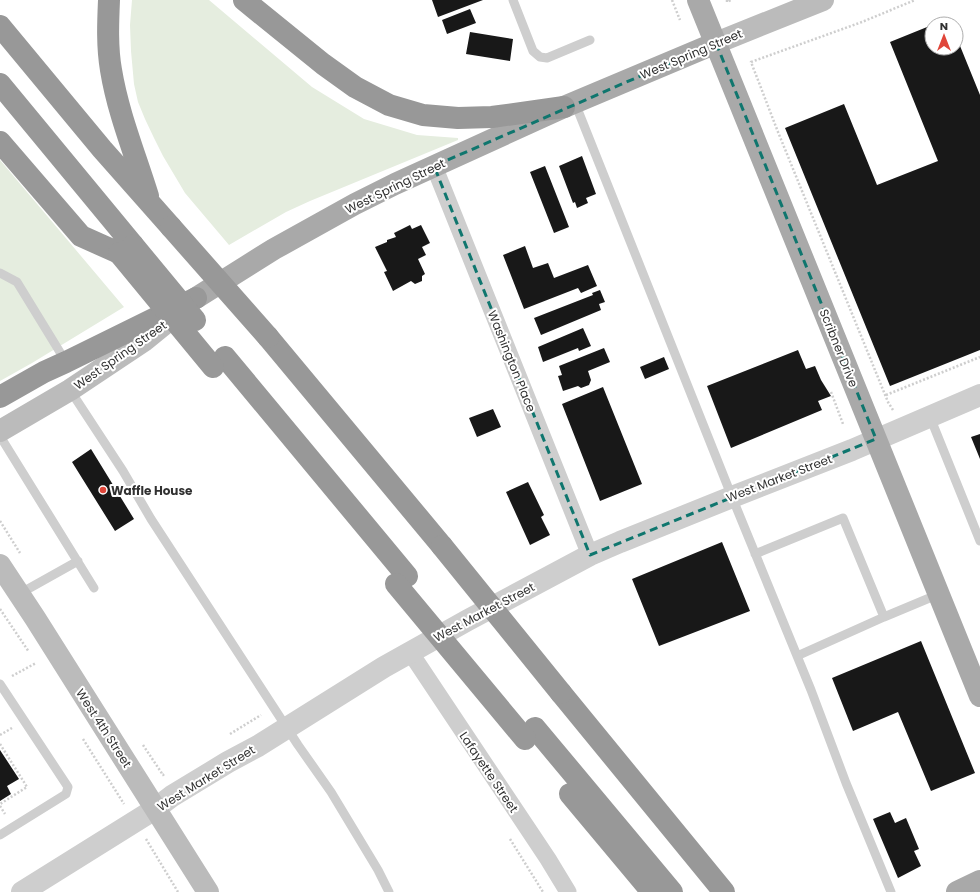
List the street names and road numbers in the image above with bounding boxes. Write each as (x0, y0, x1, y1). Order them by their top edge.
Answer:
street label: West Spring Street (637, 25, 745, 83)
street label: West Spring Street (342, 154, 448, 218)
street label: Scribner Drive (816, 306, 862, 390)
street label: Washington Place (484, 308, 540, 414)
street label: West Spring Street (70, 317, 170, 393)
street label: West Market Street (724, 450, 834, 506)
street label: West Market Street (430, 578, 538, 646)
street label: West 4th Street (72, 685, 136, 771)
street label: Lafayette Street (456, 728, 522, 816)
street label: West Market Street (154, 741, 258, 815)

